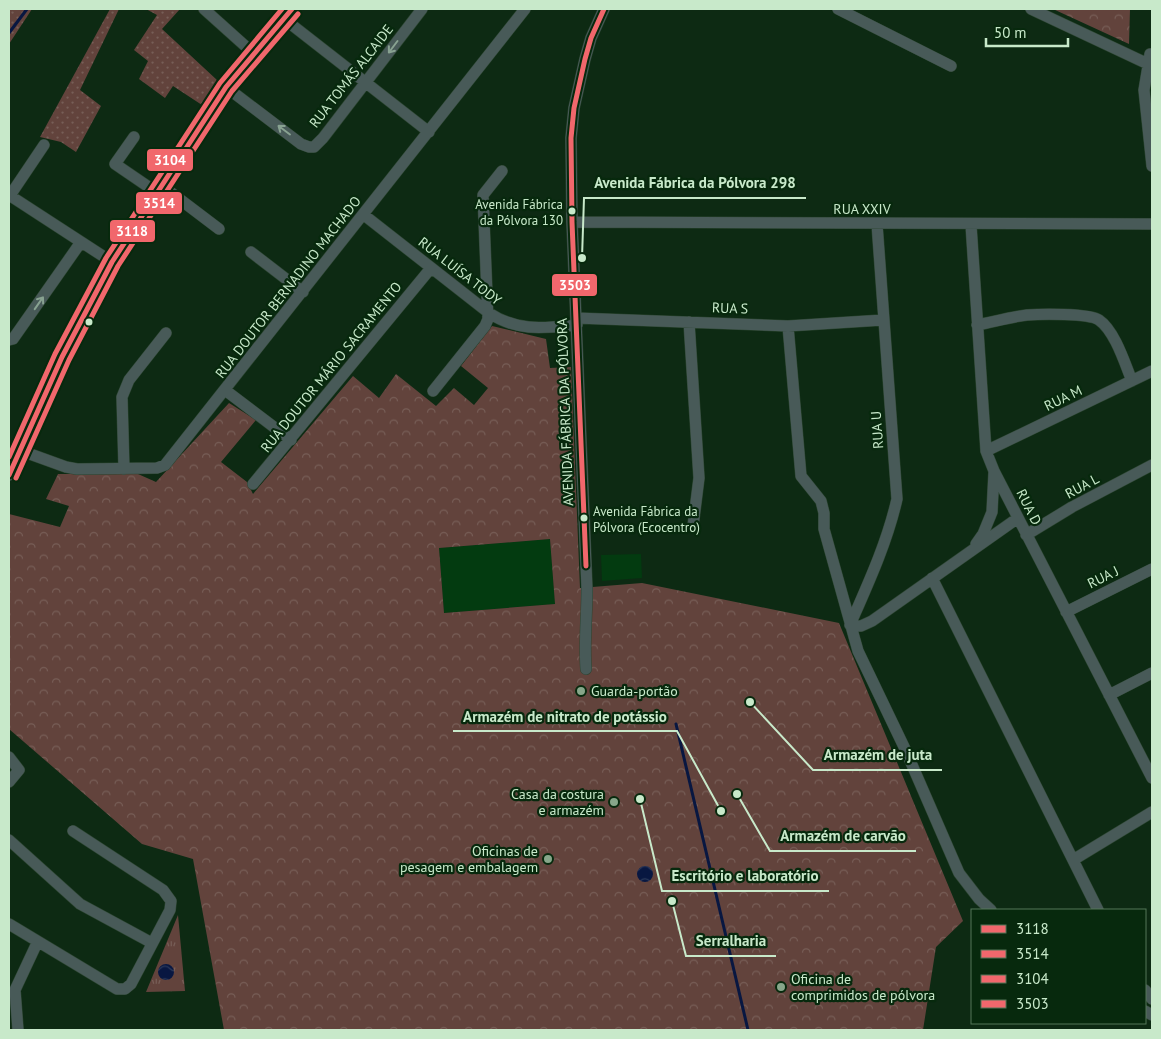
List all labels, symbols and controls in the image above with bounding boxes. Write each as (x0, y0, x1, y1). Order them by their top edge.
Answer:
scale bar (986, 15, 1068, 47)
street label: RUA TOMÁS ALCAIDE (305, 21, 397, 131)
text: 50 m (994, 23, 1027, 42)
one-way arrow (387, 40, 398, 53)
one-way arrow (278, 125, 291, 136)
line badge: 3104 (146, 148, 194, 172)
text: 3104 (154, 151, 186, 169)
callout: Avenida Fábrica da Pólvora 298 (584, 168, 806, 198)
text: Avenida Fábrica da Pólvora 298 (594, 173, 796, 192)
line badge: 3514 (135, 191, 183, 215)
street label: RUA DOUTOR BERNADINO MACHADO (211, 192, 365, 382)
text: 3514 (143, 194, 175, 212)
place label: Avenida Fábrica da Pólvora 130 (475, 196, 563, 229)
street label: RUA XXIV (833, 200, 891, 218)
marker: Avenida Fábrica da Pólvora 130 (567, 206, 577, 216)
line badge: 3118 (109, 219, 156, 243)
text: 3118 (116, 222, 148, 240)
street label: RUA LUÍSA TODY (415, 233, 505, 309)
line badge: 3503 (551, 273, 598, 297)
text: 3503 (559, 276, 591, 294)
street label: RUA DOUTOR MÁRIO SACRAMENTO (257, 278, 405, 456)
one-way arrow (33, 297, 44, 310)
street label: RUA S (712, 298, 748, 318)
unlabelled marker (84, 317, 94, 327)
street label: AVENIDA FÁBRICA DA PÓLVORA (553, 317, 577, 506)
street label: RUA M (1041, 381, 1085, 415)
street label: RUA U (867, 410, 887, 450)
street label: RUA L (1062, 470, 1102, 502)
street label: RUA D (1012, 486, 1046, 528)
place label: Avenida Fábrica da Pólvora (Ecocentro) (593, 503, 700, 536)
marker: Avenida Fábrica da Pólvora (Ecocentro) (579, 513, 589, 523)
street label: RUA J (1084, 562, 1122, 592)
place label: Guarda-portão (591, 682, 678, 700)
marker: Guarda-portão (575, 685, 587, 697)
callout: Armazém de nitrato de potássio (453, 701, 677, 731)
text: Armazém de nitrato de potássio (463, 707, 667, 726)
callout: Armazém de juta (813, 740, 942, 770)
text: Armazém de juta (824, 745, 932, 764)
place label: Casa da costura e armazém (511, 785, 604, 819)
marker: Casa da costura e armazém (608, 796, 620, 808)
callout: Armazém de carvão (770, 821, 916, 851)
text: Armazém de carvão (780, 826, 906, 845)
place label: Oficinas de pesagem e embalagem (400, 842, 538, 876)
marker: Oficinas de pesagem e embalagem (542, 853, 554, 865)
callout: Escritório e laboratório (662, 861, 829, 891)
text: Escritório e laboratório (672, 866, 818, 885)
legend (971, 909, 1146, 1024)
text: 3118 (1016, 919, 1049, 938)
callout: Serralharia (686, 926, 776, 956)
text: Serralharia (696, 931, 766, 950)
text: 3514 (1016, 944, 1049, 963)
text: 3104 (1016, 969, 1049, 988)
place label: Oficina de comprimidos de pólvora (791, 970, 935, 1004)
marker: Oficina de comprimidos de pólvora (775, 981, 787, 993)
text: 3503 (1016, 994, 1049, 1013)

